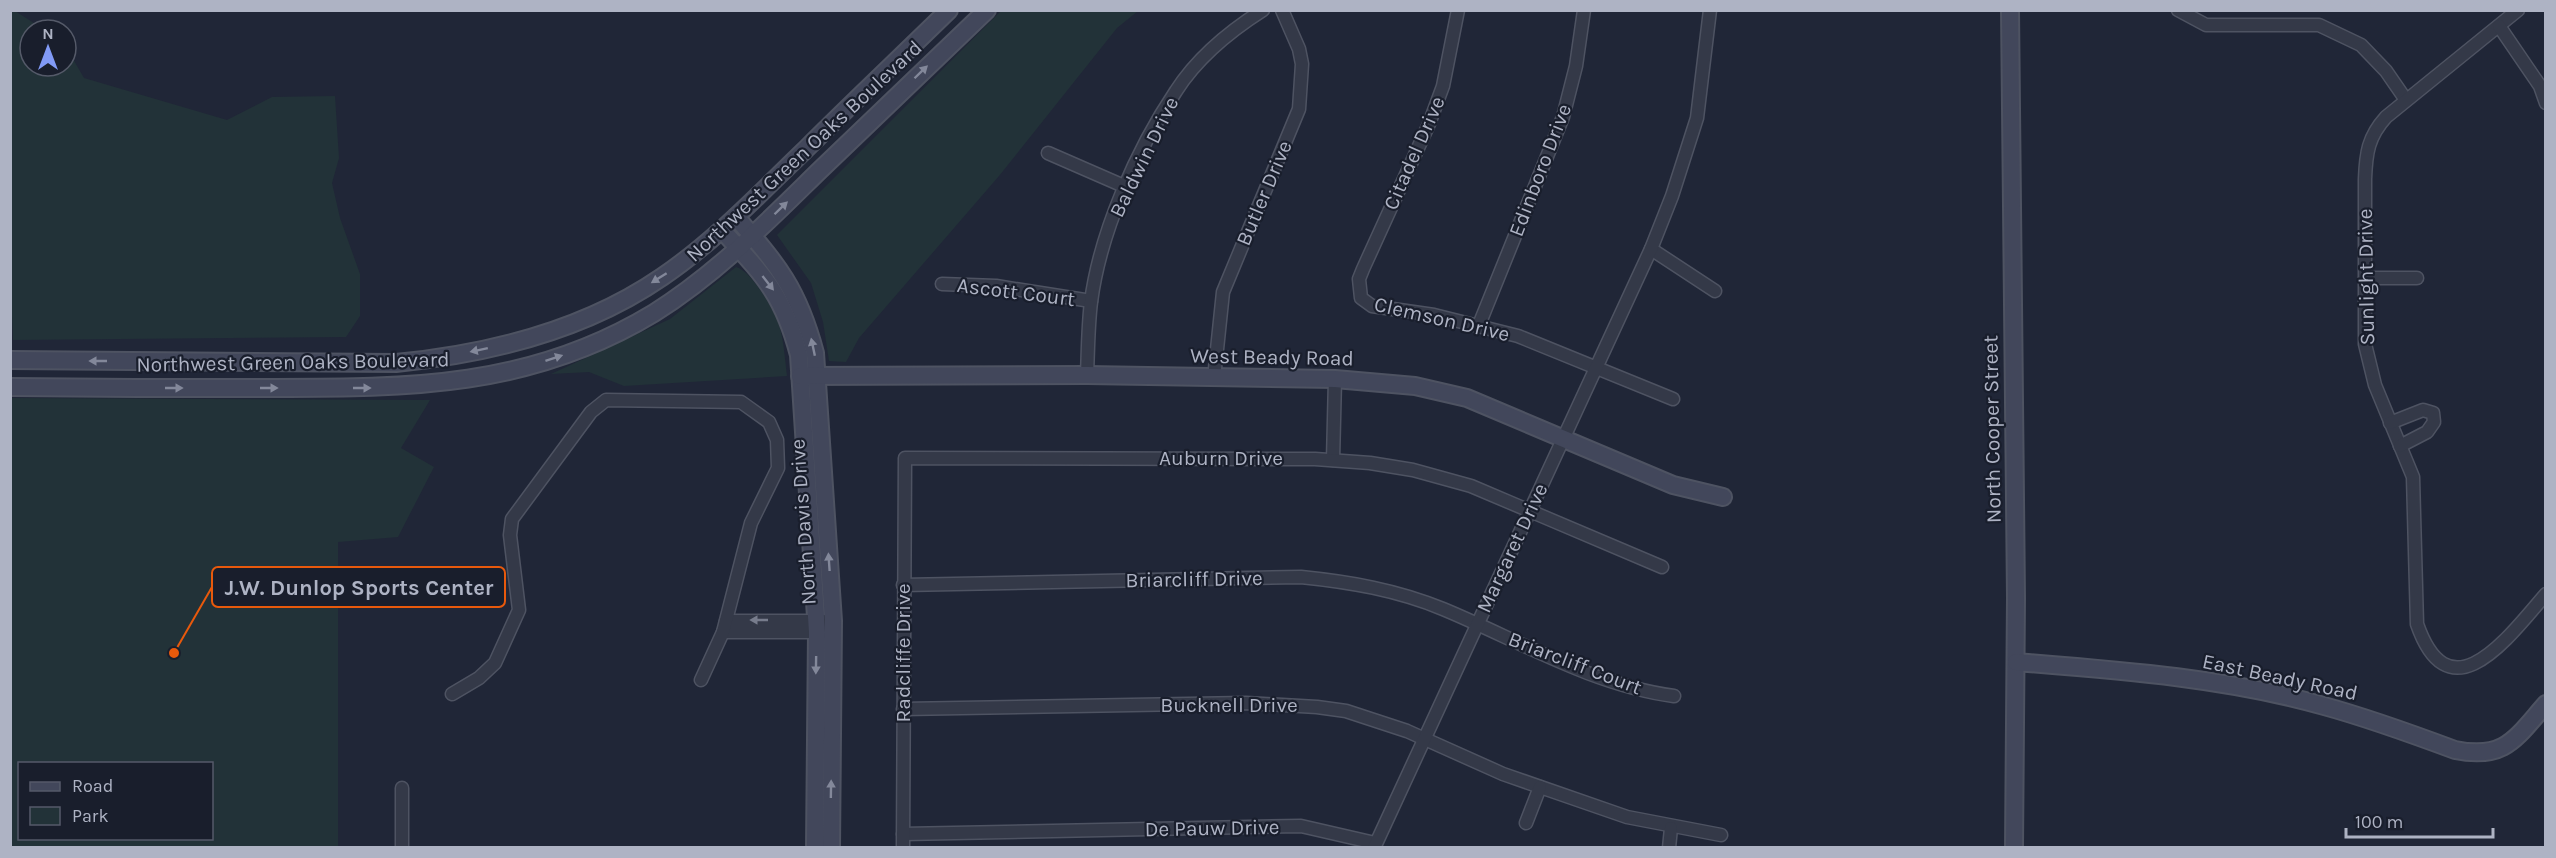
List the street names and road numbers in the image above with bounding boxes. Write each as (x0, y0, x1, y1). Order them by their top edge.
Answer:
street label: Northwest Green Oaks Boulevard (681, 35, 927, 267)
street label: Baldwin Drive (1104, 93, 1184, 221)
street label: Citadel Drive (1378, 93, 1450, 213)
street label: Edinboro Drive (1504, 100, 1576, 240)
street label: Butler Drive (1231, 137, 1297, 249)
street label: Sunlight Drive (2353, 208, 2379, 346)
street label: Ascott Court (956, 273, 1076, 311)
street label: Clemson Drive (1372, 292, 1512, 346)
street label: North Cooper Street (1978, 335, 2006, 523)
street label: West Beady Road (1190, 344, 1354, 370)
street label: Northwest Green Oaks Boulevard (136, 347, 450, 377)
street label: North Davis Drive (785, 438, 821, 606)
street label: Auburn Drive (1159, 446, 1283, 470)
street label: Margaret Drive (1471, 479, 1553, 617)
street label: Briarcliff Drive (1125, 566, 1263, 592)
street label: Radcliffe Drive (891, 583, 915, 723)
street label: Briarcliff Court (1505, 627, 1645, 699)
street label: East Beady Road (2200, 649, 2360, 705)
street label: Bucknell Drive (1160, 693, 1298, 717)
street label: De Pauw Drive (1144, 815, 1280, 841)

